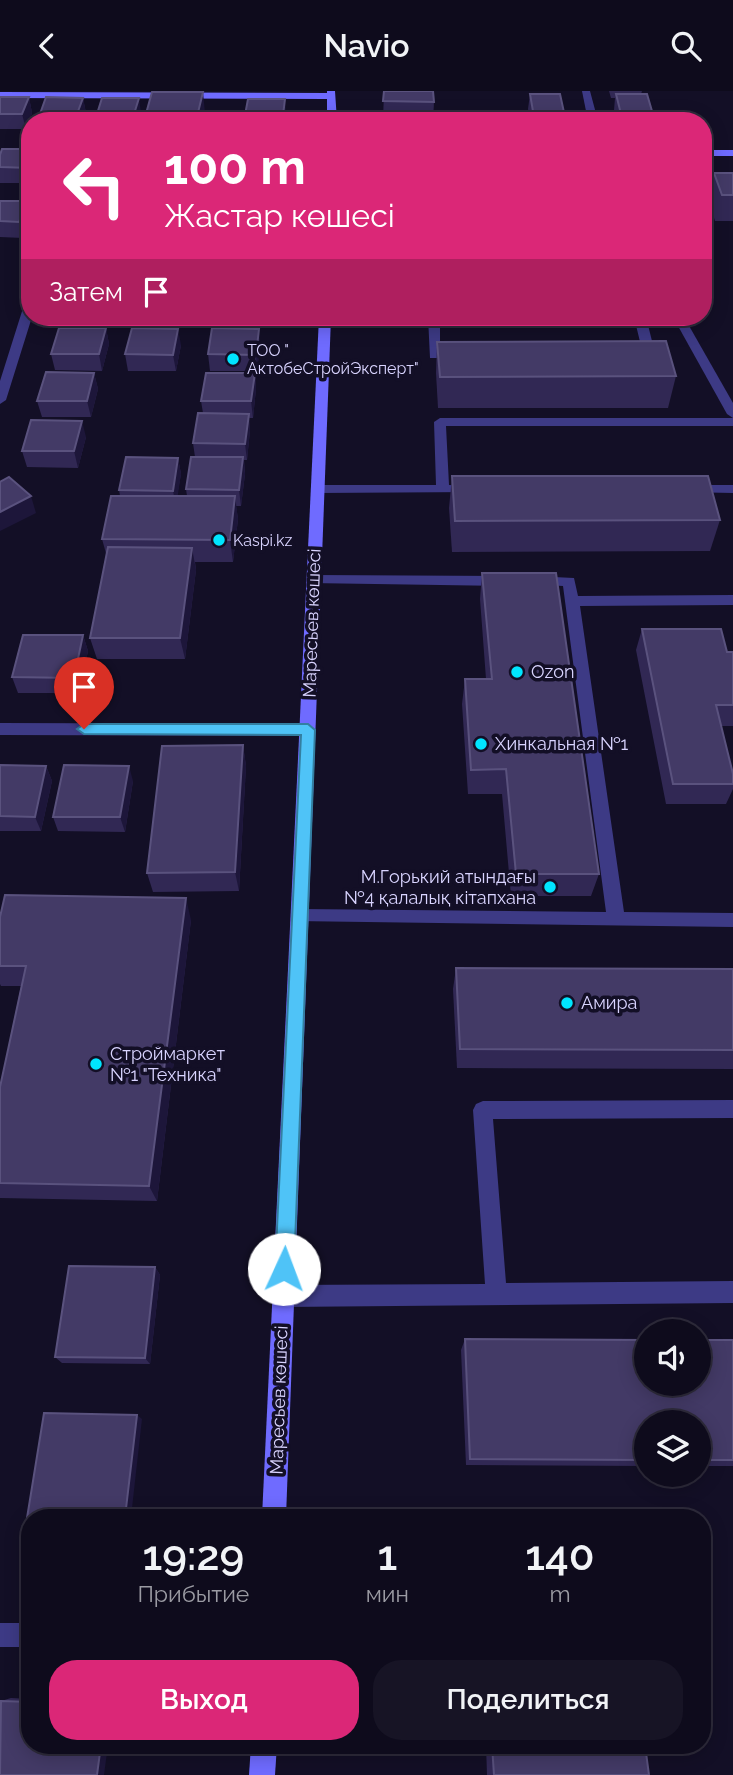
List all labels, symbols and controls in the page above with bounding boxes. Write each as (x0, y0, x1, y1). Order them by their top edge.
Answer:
icon: back (28, 27, 66, 65)
text: Navio (323, 27, 410, 64)
icon: search (667, 27, 705, 65)
text: 100 m (164, 138, 306, 195)
icon: left (49, 140, 140, 231)
text: Жастар көшесі (164, 197, 395, 234)
icon: arrive (137, 273, 175, 311)
text: Затем (49, 277, 123, 307)
place label: ТОО " АктобеСтройЭксперт" (247, 341, 419, 378)
marker: ТОО " АктобеСтройЭксперт" (225, 351, 241, 367)
place label: Kaspi.kz (233, 531, 293, 550)
marker: Kaspi.kz (211, 532, 227, 548)
street label: Маресьев көшесі (298, 548, 325, 698)
pin (54, 657, 114, 729)
place label: Ozon (531, 661, 574, 682)
marker: Ozon (509, 664, 525, 680)
icon: arrive (65, 668, 103, 706)
place label: Хинкальная №1 (495, 733, 628, 754)
marker: Хинкальная №1 (473, 736, 489, 752)
place label: М.Горький атындағы №4 қалалық кітапхана (344, 866, 536, 908)
marker: М.Горький атындағы №4 қалалық кітапхана (542, 879, 558, 895)
place label: Амира (581, 992, 637, 1013)
marker: Амира (559, 995, 575, 1011)
place label: Строймаркет №1 "Техника" (110, 1043, 225, 1085)
marker: Строймаркет №1 "Техника" (88, 1056, 104, 1072)
position arrow (247, 1232, 321, 1306)
map controls (634, 1319, 711, 1487)
button: sound (634, 1319, 711, 1396)
street label: Маресьев көшесі (265, 1325, 292, 1475)
button: layers (634, 1410, 711, 1487)
text: 19:29 (143, 1531, 244, 1580)
text: 1 (377, 1531, 397, 1580)
text: 140 (525, 1531, 595, 1580)
text: Прибытие (137, 1580, 249, 1607)
text: мин (366, 1580, 409, 1607)
text: m (549, 1580, 571, 1607)
button: Выход (49, 1660, 359, 1740)
button: Поделиться (373, 1660, 683, 1740)

